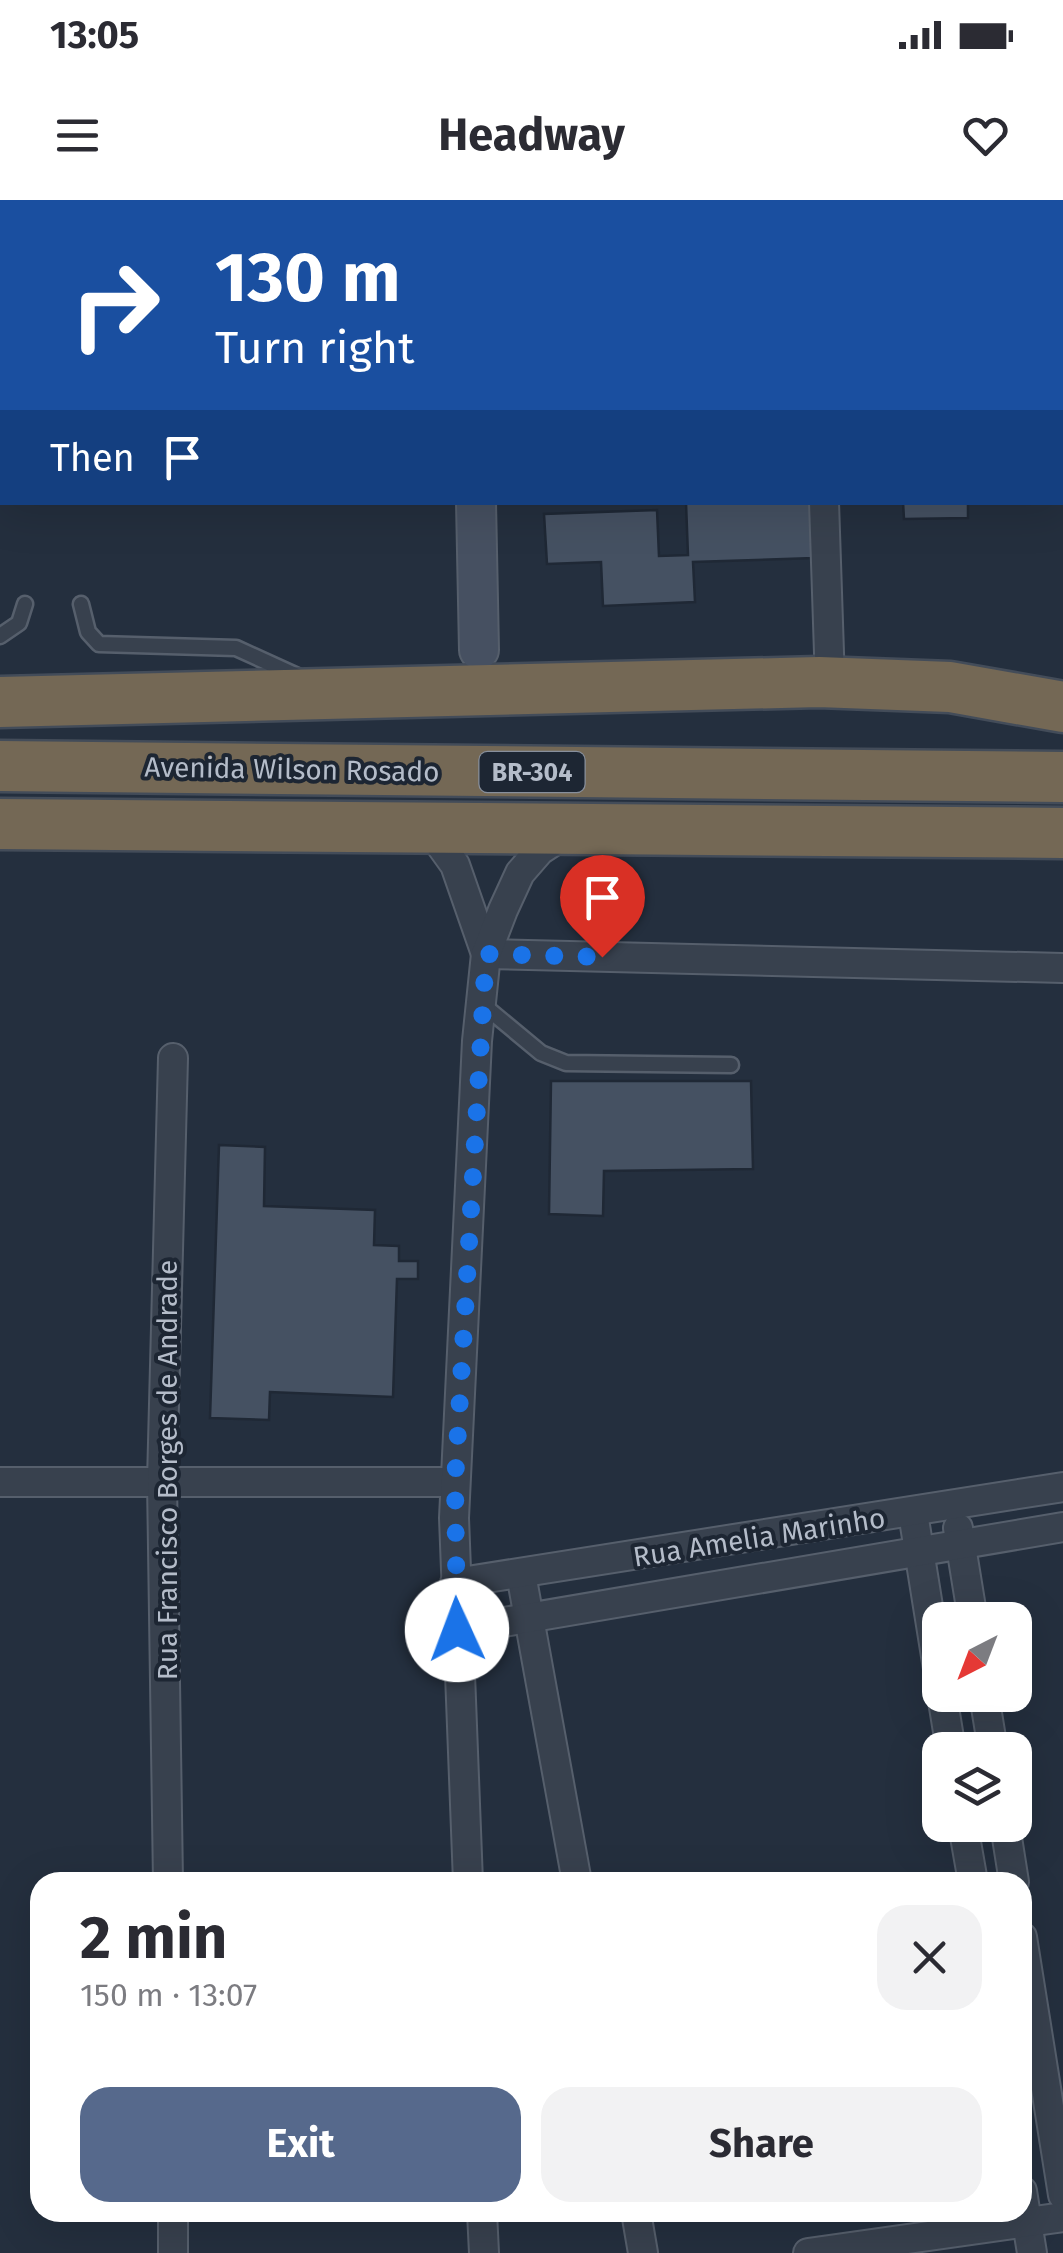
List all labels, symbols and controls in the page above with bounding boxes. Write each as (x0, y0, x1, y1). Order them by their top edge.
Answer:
text: 13:05 (50, 12, 139, 58)
icon: menu (50, 108, 105, 163)
text: Headway (438, 108, 625, 162)
icon: heart (958, 108, 1013, 163)
text: 130 m (215, 236, 401, 320)
icon: right (50, 240, 180, 370)
text: Turn right (215, 321, 414, 375)
icon: arrive (155, 430, 210, 485)
text: Then (50, 435, 135, 481)
street label: Avenida Wilson Rosado (144, 750, 440, 789)
road number: BR-304 (480, 752, 584, 792)
pin (560, 855, 645, 958)
icon: arrive (575, 870, 630, 925)
street label: Rua Francisco Borges de Andrade (151, 1260, 184, 1680)
street label: Rua Amelia Marinho (631, 1501, 888, 1574)
position arrow (405, 1578, 509, 1682)
north arrow (922, 1602, 1032, 1712)
map controls (922, 1602, 1032, 1842)
button: layers (922, 1732, 1032, 1842)
text: 2 min (80, 1902, 227, 1974)
button: close (877, 1905, 982, 2010)
text: 150 m · 13:07 (80, 1976, 257, 2014)
button: Exit (80, 2087, 521, 2202)
button: Share (541, 2087, 982, 2202)

